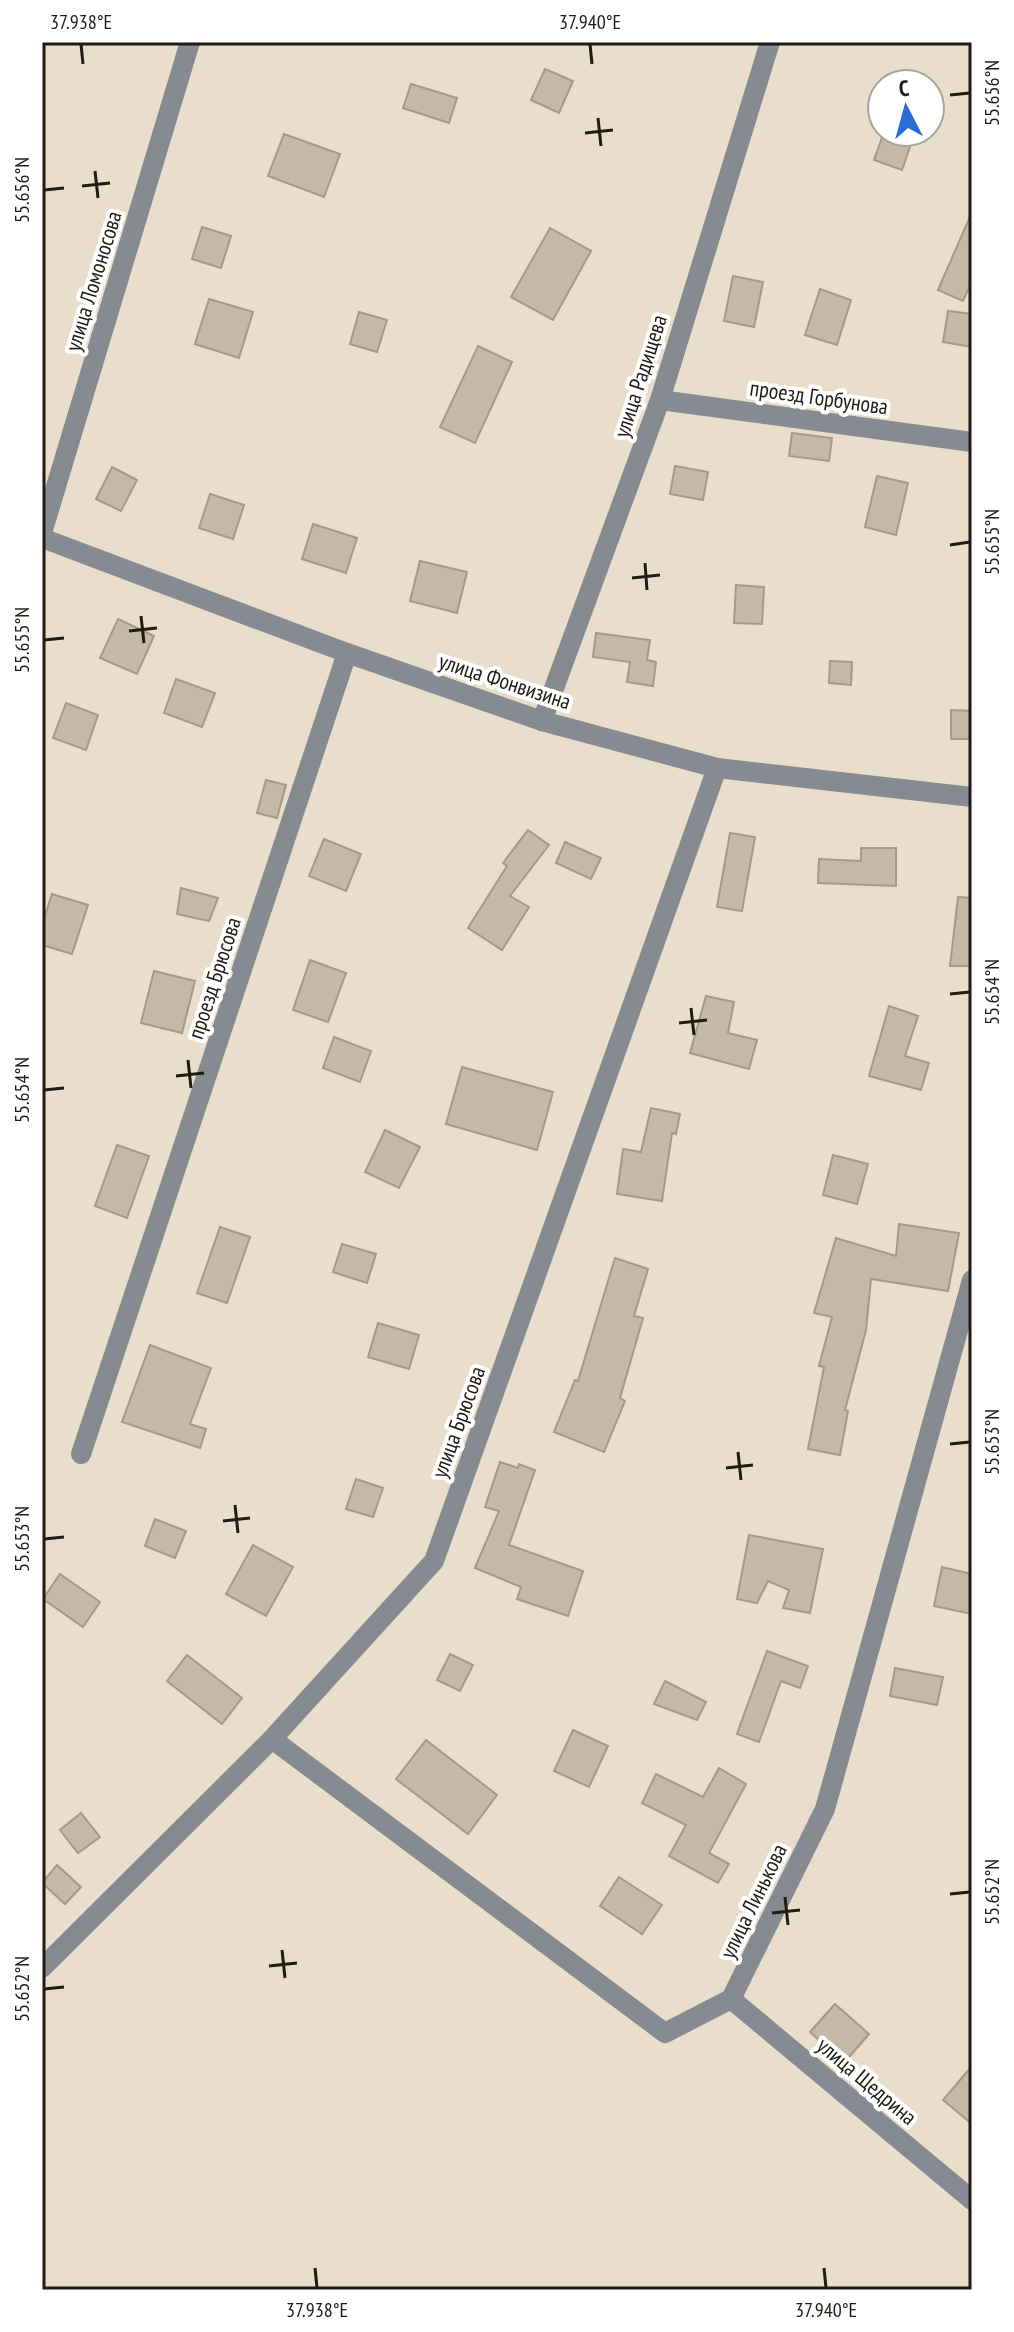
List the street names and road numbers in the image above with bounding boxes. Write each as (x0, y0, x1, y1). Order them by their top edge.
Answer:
street label: улица Ломоносова (58, 208, 128, 354)
street label: улица Радищева (607, 311, 673, 441)
street label: проезд Горбунова (748, 373, 890, 421)
street label: улица Фонвизина (436, 647, 574, 715)
street label: проезд Брюсова (181, 914, 247, 1042)
street label: улица Брюсова (425, 1362, 491, 1482)
street label: улица Линькова (713, 1839, 793, 1963)
street label: улица Щедрина (811, 2031, 923, 2131)

